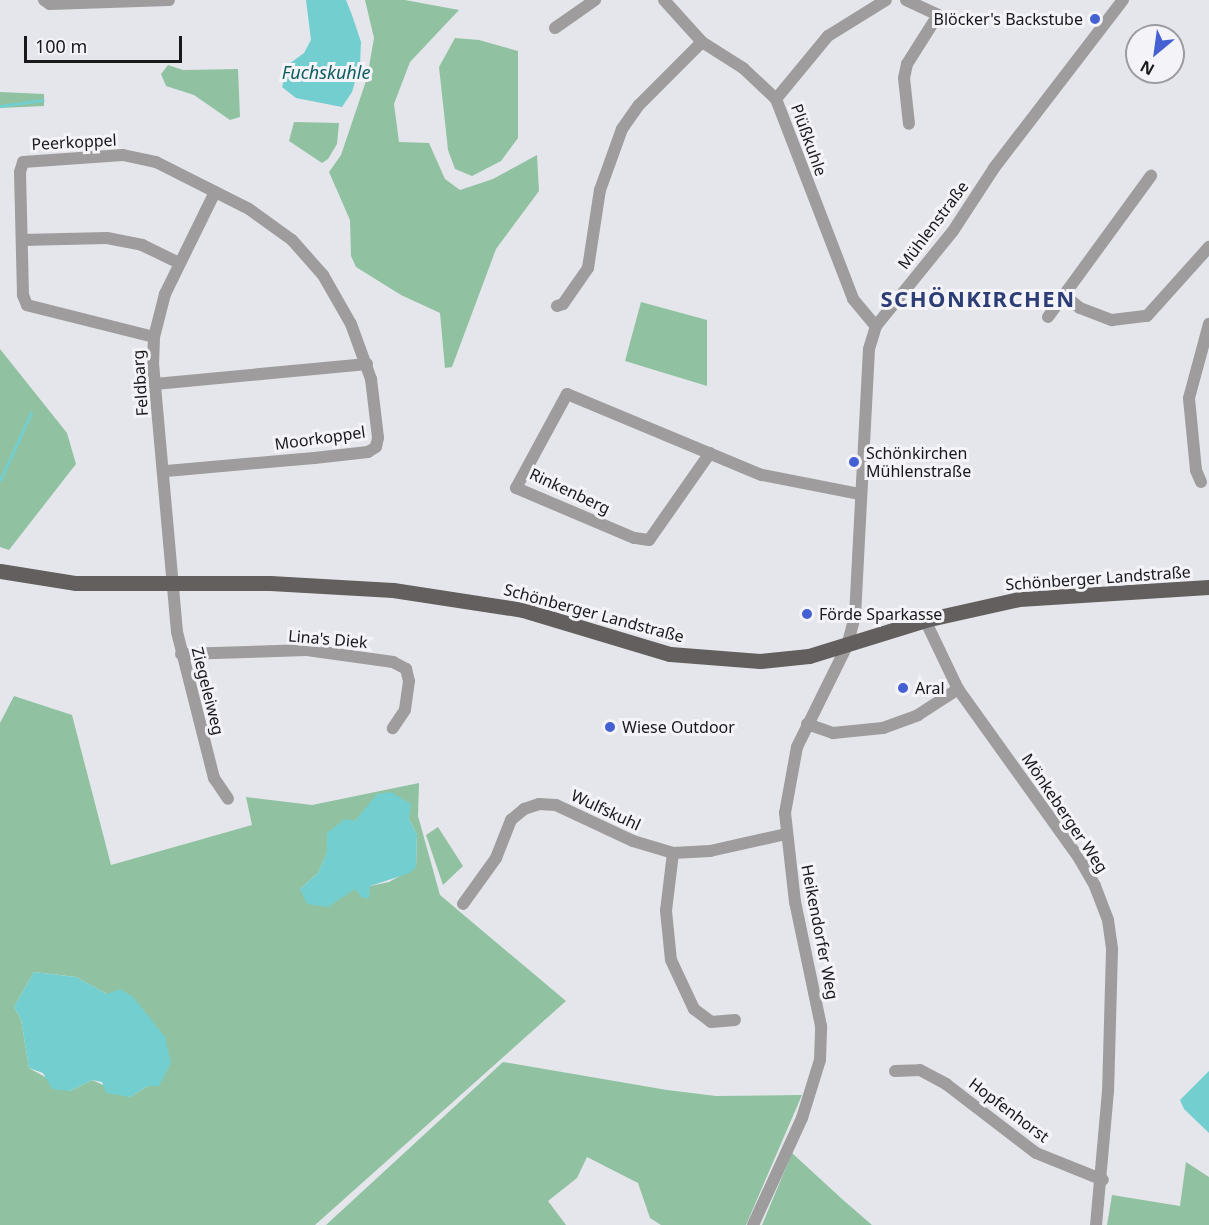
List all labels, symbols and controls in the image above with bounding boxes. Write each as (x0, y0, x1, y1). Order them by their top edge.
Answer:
place label: Blöcker's Backstube (934, 9, 1083, 29)
marker: Blöcker's Backstube (1088, 12, 1102, 26)
scale bar (27, 24, 184, 62)
north arrow (1125, 24, 1185, 84)
text: 100 m (35, 34, 87, 58)
text: N (1136, 55, 1158, 81)
water label: Fuchskuhle (282, 61, 370, 83)
street label: Plüßkuhle (787, 101, 831, 179)
street label: Peerkoppel (31, 130, 117, 154)
street label: Mühlenstraße (894, 177, 972, 273)
district label: SCHÖNKIRCHEN (880, 286, 1076, 312)
street label: Feldbarg (128, 349, 152, 417)
street label: Moorkoppel (273, 422, 367, 454)
place label: Schönkirchen Mühlenstraße (866, 443, 971, 481)
marker: Schönkirchen Mühlenstraße (847, 455, 861, 469)
street label: Rinkenberg (527, 464, 613, 518)
street label: Schönberger Landstraße (1005, 562, 1191, 594)
street label: Schönberger Landstraße (502, 580, 686, 646)
place label: Förde Sparkasse (819, 604, 942, 624)
marker: Förde Sparkasse (800, 607, 814, 621)
street label: Lina's Diek (288, 626, 368, 652)
street label: Ziegeleiweg (188, 645, 228, 737)
place label: Aral (915, 678, 945, 698)
marker: Aral (896, 681, 910, 695)
place label: Wiese Outdoor (622, 717, 735, 737)
marker: Wiese Outdoor (603, 720, 617, 734)
street label: Mönkeberger Weg (1018, 750, 1112, 876)
street label: Wulfskuhl (568, 786, 644, 834)
street label: Heikendorfer Weg (797, 863, 843, 1001)
street label: Hopfenhorst (965, 1074, 1053, 1146)

